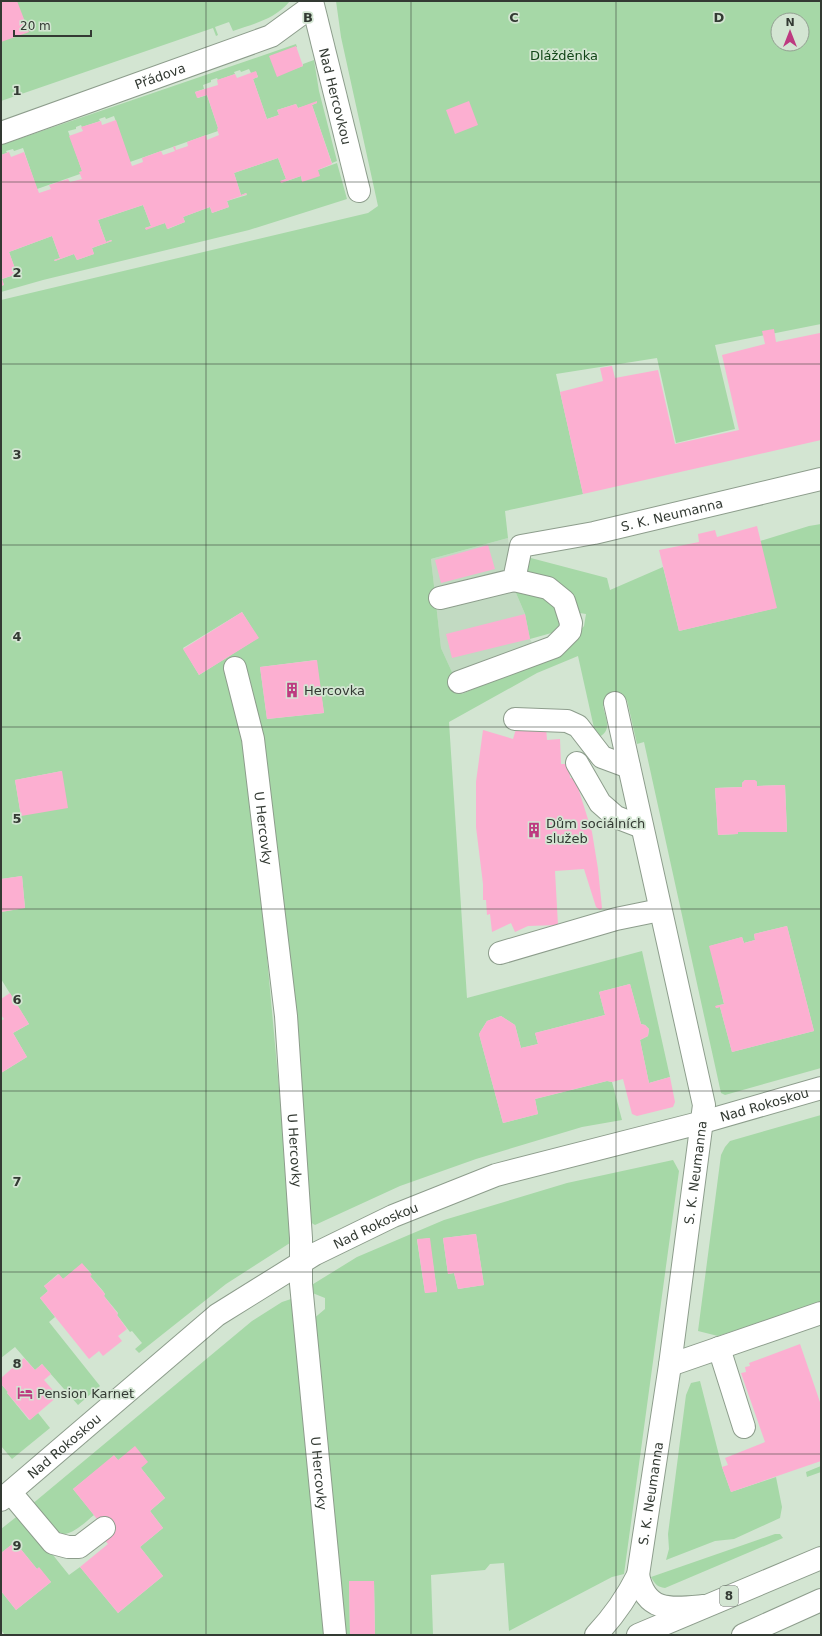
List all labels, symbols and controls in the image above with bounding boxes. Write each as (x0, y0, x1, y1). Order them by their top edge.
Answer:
text: B (303, 10, 313, 25)
text: C (509, 10, 519, 25)
text: D (714, 10, 725, 25)
scale bar (14, 12, 91, 38)
north arrow (770, 12, 810, 52)
text: N (785, 16, 795, 29)
text: 20 m (20, 19, 51, 33)
street label: Nad Hercovkou (316, 46, 355, 146)
park label: Dlážděnka (530, 48, 598, 63)
street label: Přádova (133, 60, 187, 92)
text: 1 (12, 83, 22, 98)
text: 2 (12, 265, 22, 280)
text: 3 (12, 447, 22, 462)
street label: S. K. Neumanna (619, 495, 724, 534)
text: 4 (12, 629, 22, 644)
building icon: Hercovka (283, 681, 301, 699)
place label: Hercovka (304, 683, 365, 698)
street label: U Hercovky (252, 790, 275, 866)
text: 5 (12, 811, 22, 826)
place label: Dům sociálních služeb (546, 816, 645, 846)
building icon: Dům sociálních služeb (525, 821, 543, 839)
text: 6 (12, 992, 22, 1007)
street label: Nad Rokoskou (718, 1084, 810, 1124)
street label: U Hercovky (285, 1113, 305, 1188)
street label: S. K. Neumanna (681, 1120, 709, 1225)
text: 7 (12, 1174, 22, 1189)
street label: Nad Rokoskou (331, 1199, 420, 1251)
text: 8 (12, 1356, 22, 1371)
hotel icon: Pension Karnet (16, 1384, 34, 1402)
place label: Pension Karnet (37, 1386, 134, 1401)
street label: Nad Rokoskou (24, 1411, 104, 1482)
street label: U Hercovky (308, 1436, 330, 1511)
street label: S. K. Neumanna (635, 1441, 666, 1546)
text: 9 (12, 1538, 22, 1553)
road number: 8 (720, 1586, 738, 1606)

